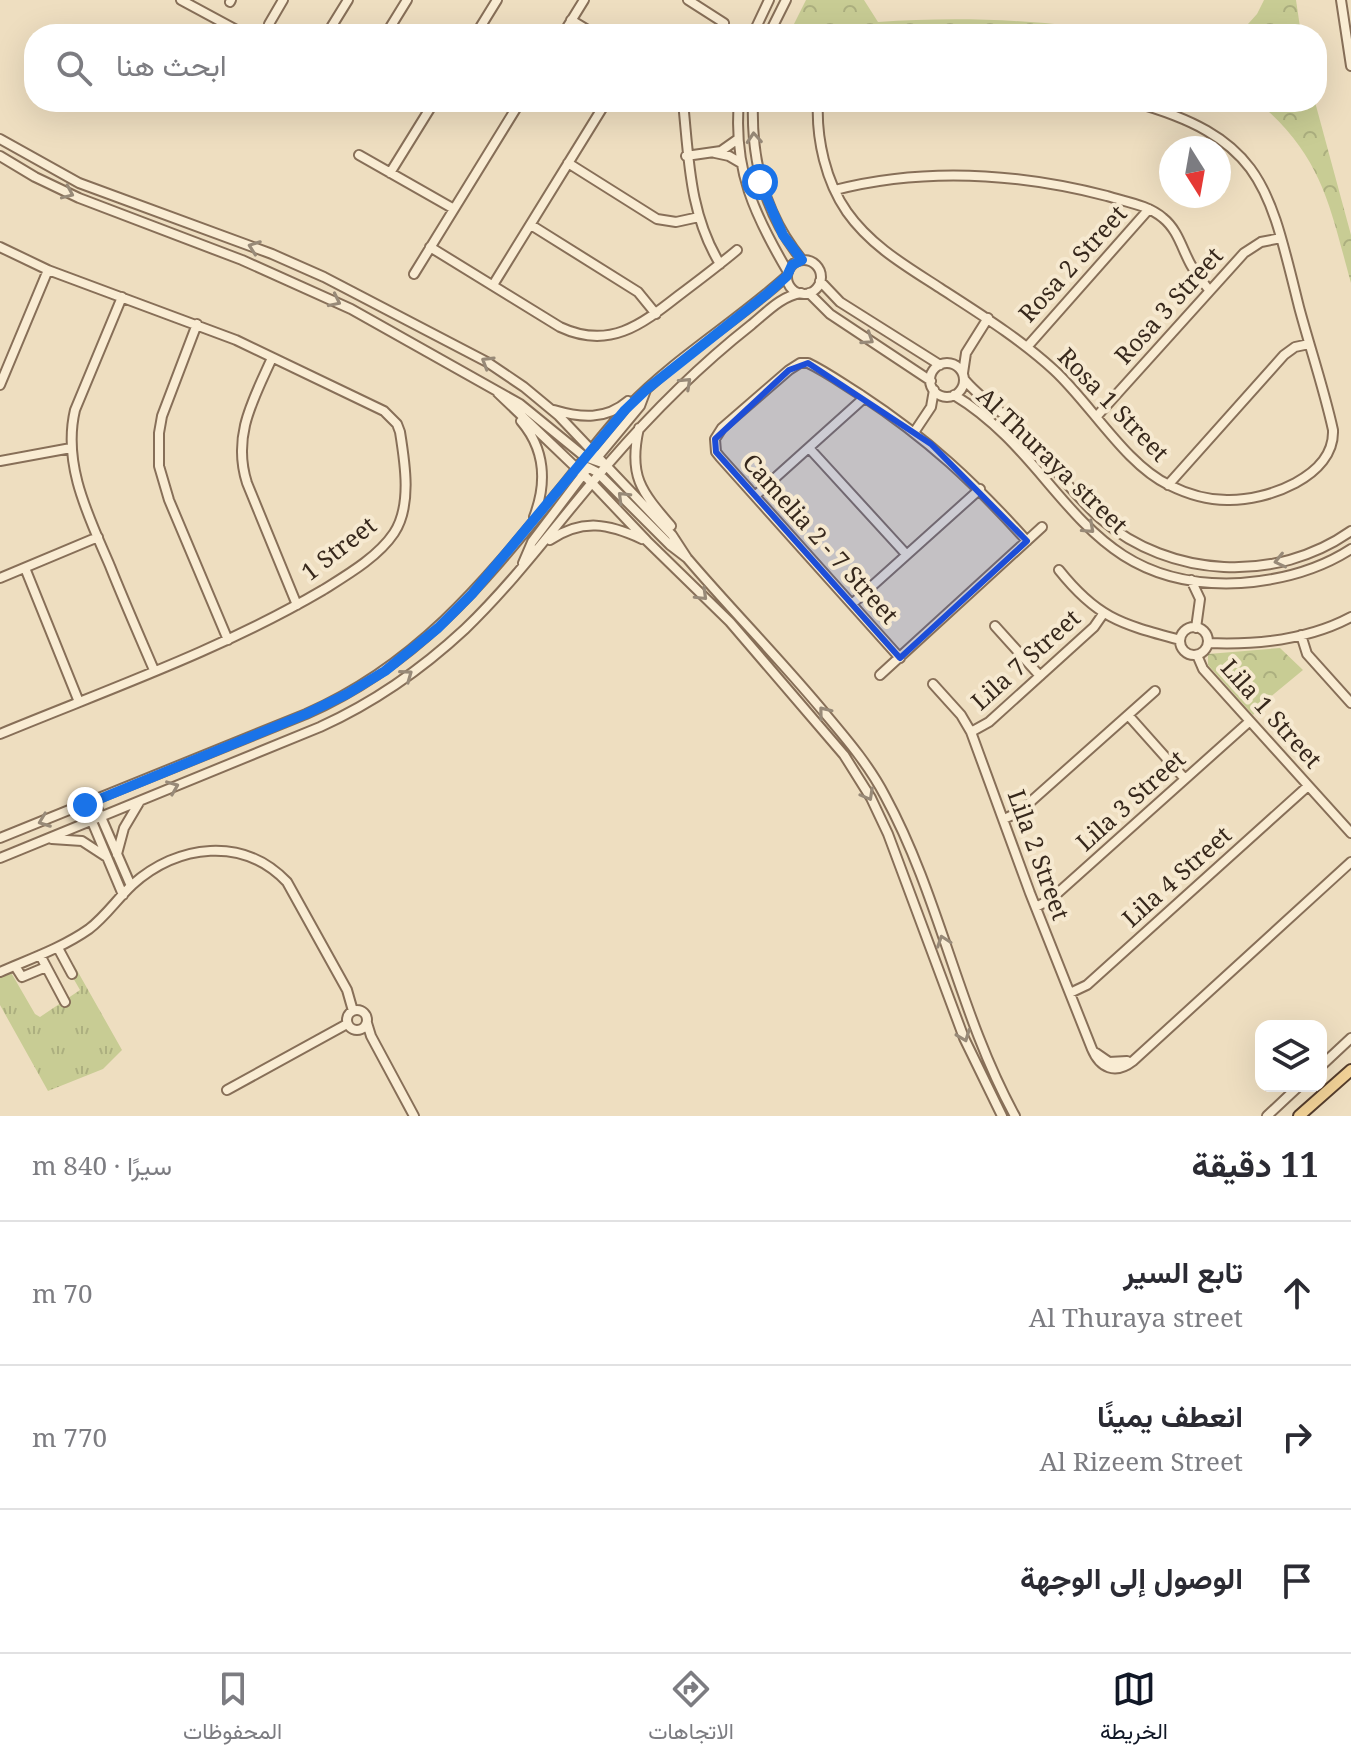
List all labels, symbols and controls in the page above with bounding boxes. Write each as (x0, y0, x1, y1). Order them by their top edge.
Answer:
search box (24, 24, 1327, 112)
text: ابحث هنا (116, 44, 227, 85)
icon: search (52, 46, 96, 90)
one-way arrow (746, 131, 763, 144)
north arrow (1159, 136, 1231, 208)
route start (742, 164, 778, 200)
one-way arrow (60, 183, 75, 199)
street label: Rosa 2 Street (1011, 197, 1133, 329)
street label: Rosa 3 Street (1107, 239, 1229, 371)
one-way arrow (248, 241, 262, 257)
one-way arrow (327, 292, 341, 308)
one-way arrow (859, 329, 874, 344)
street label: Rosa 1 Street (1051, 340, 1177, 468)
one-way arrow (481, 357, 496, 372)
one-way arrow (677, 378, 691, 393)
street label: Al Thuraya street (970, 379, 1136, 540)
street label: Camelia 2 - 7 Street (736, 446, 907, 630)
one-way arrow (617, 492, 632, 506)
street label: 1 Street (294, 508, 382, 587)
one-way arrow (1079, 519, 1094, 533)
one-way arrow (1274, 552, 1287, 569)
one-way arrow (693, 586, 707, 601)
street label: Lila 7 Street (963, 601, 1087, 717)
street label: Lila 1 Street (1214, 651, 1330, 775)
one-way arrow (399, 671, 413, 685)
one-way arrow (820, 706, 834, 721)
street label: Lila 3 Street (1068, 742, 1192, 858)
one-way arrow (165, 780, 179, 796)
street label: Lila 2 Street (1001, 785, 1078, 924)
one-way arrow (859, 786, 874, 801)
route end (67, 787, 103, 823)
one-way arrow (38, 811, 52, 828)
street label: Lila 4 Street (1114, 818, 1238, 934)
one-way arrow (936, 935, 953, 949)
map controls (1255, 1020, 1327, 1092)
button: layers (1255, 1020, 1327, 1092)
one-way arrow (954, 1028, 971, 1042)
text: 11 دقيقة (1192, 1141, 1319, 1187)
text: سيرًا · 840 m (32, 1147, 172, 1183)
text: تابع السير (1123, 1251, 1243, 1292)
icon: ahead (1275, 1271, 1319, 1315)
text: 70 m (32, 1275, 92, 1311)
text: Al Thuraya street (1029, 1299, 1243, 1335)
text: انعطف يمينًا (1097, 1395, 1243, 1436)
icon: right (1275, 1415, 1319, 1459)
text: 770 m (32, 1419, 107, 1455)
text: Al Rizeem Street (1040, 1443, 1243, 1479)
text: الوصول إلى الوجهة (1020, 1557, 1243, 1598)
icon: arrive (1275, 1559, 1319, 1603)
tab: المحفوظات (183, 1667, 282, 1751)
tab: الاتجاهات (648, 1667, 734, 1751)
tab: الخريطة (1100, 1667, 1168, 1751)

